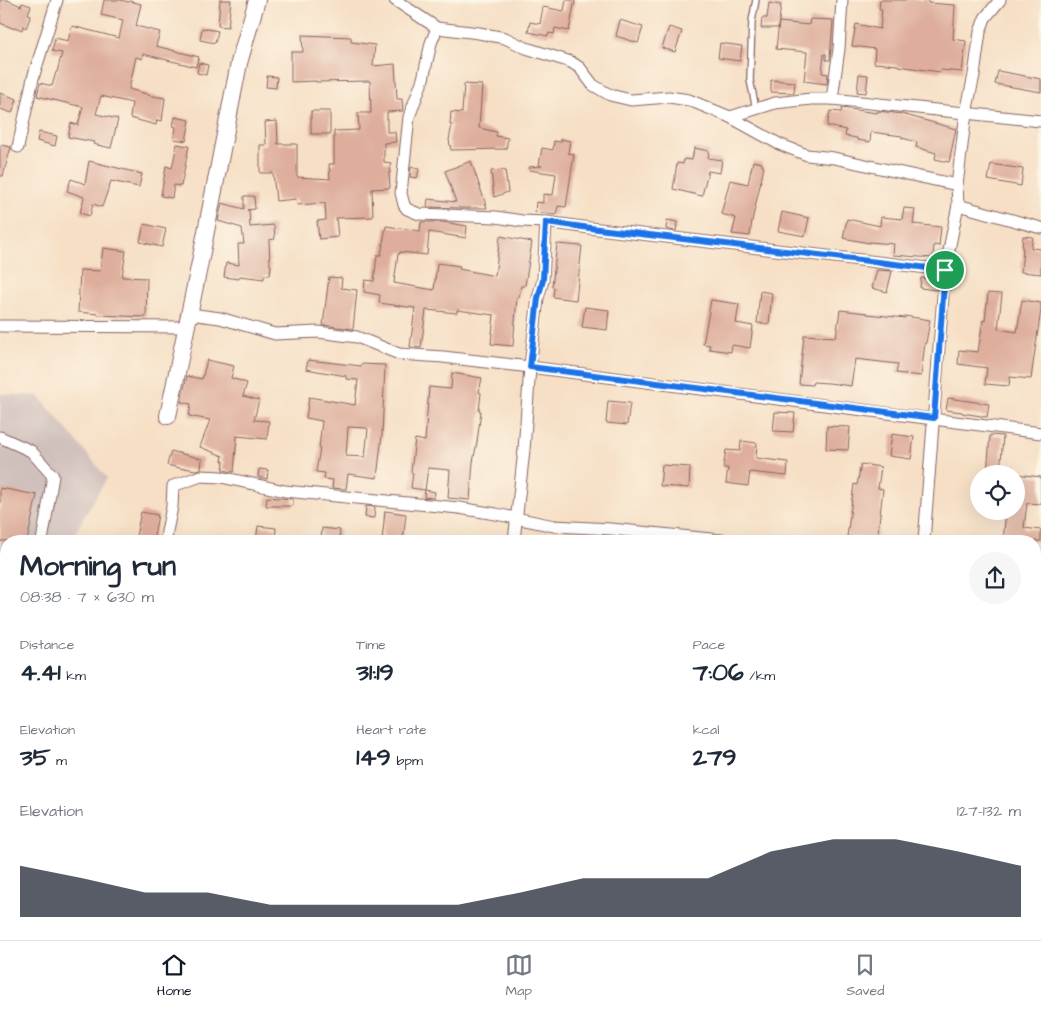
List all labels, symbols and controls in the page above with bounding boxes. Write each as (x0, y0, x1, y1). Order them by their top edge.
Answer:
pin (924, 249, 966, 291)
icon: arrive (931, 256, 959, 284)
map controls (970, 465, 1025, 520)
button: locate (970, 465, 1025, 520)
text: Morning run (20, 547, 176, 586)
button: share (969, 552, 1021, 604)
text: 08:38 · 7 × 630 m (20, 586, 154, 608)
text: Distance (20, 635, 74, 655)
text: Time (356, 635, 386, 655)
text: Pace (693, 635, 725, 655)
text: 4.41 (20, 655, 61, 690)
text: 31:19 (356, 655, 394, 690)
text: 7:06 (693, 655, 744, 690)
text: km (61, 666, 86, 686)
text: /km (744, 666, 775, 686)
text: Elevation (20, 720, 75, 740)
text: Heart rate (356, 720, 427, 740)
text: kcal (693, 720, 719, 740)
text: 35 (20, 740, 50, 775)
text: 149 (356, 740, 391, 775)
text: 279 (693, 740, 737, 775)
text: m (50, 751, 67, 771)
text: bpm (391, 751, 423, 771)
text: Elevation (20, 800, 83, 822)
text: 127–132 m (957, 800, 1021, 822)
tab: Home (157, 951, 192, 1001)
tab: Map (505, 951, 533, 1001)
tab: Saved (846, 951, 884, 1001)

